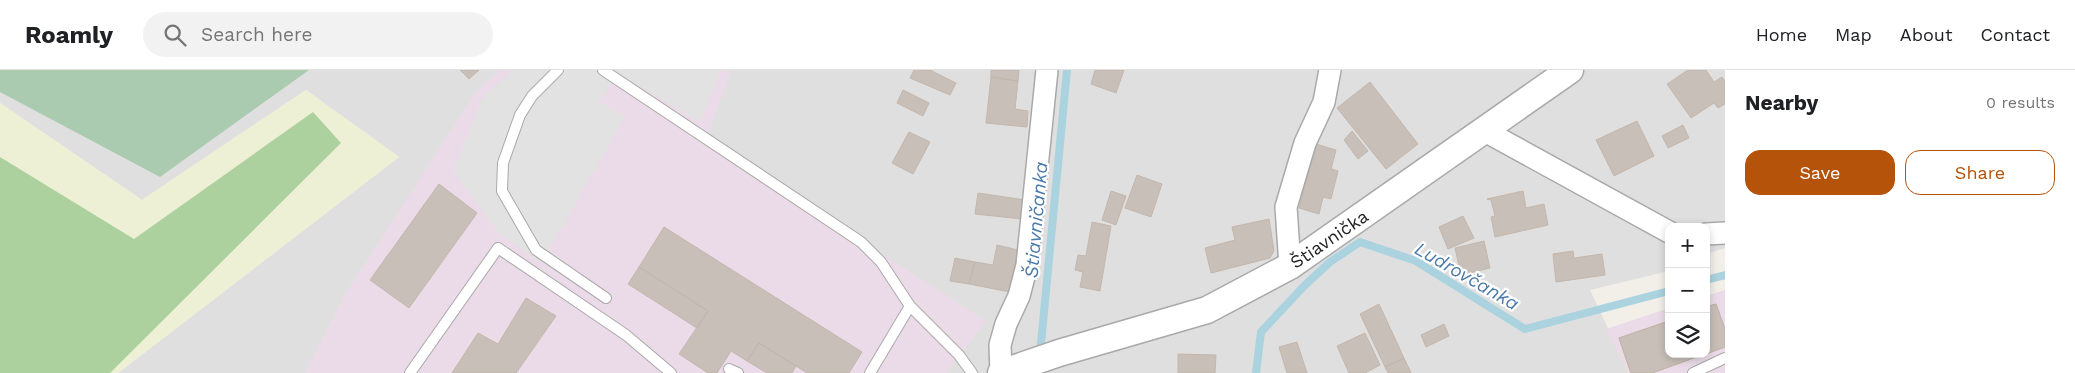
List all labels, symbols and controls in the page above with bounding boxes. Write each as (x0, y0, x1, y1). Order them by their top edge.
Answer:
search box (143, 12, 493, 57)
text: Roamly (25, 21, 113, 49)
icon: search (161, 21, 189, 49)
text: Search here (201, 23, 312, 46)
text: Home (1756, 24, 1807, 45)
text: Map (1835, 24, 1872, 45)
text: About (1900, 24, 1952, 45)
text: Contact (1980, 24, 2050, 45)
text: Nearby (1745, 90, 1818, 115)
text: 0 results (1986, 93, 2055, 112)
button: Save (1745, 150, 1895, 195)
button: Share (1905, 150, 2055, 195)
water label: Štiavničanka (1019, 160, 1053, 279)
street label: Štiavnička (1286, 205, 1372, 273)
map controls (1665, 223, 1710, 358)
button: + (1665, 223, 1710, 268)
water label: Ludrovčanka (1411, 237, 1523, 315)
button: − (1665, 268, 1710, 313)
button: layers (1665, 313, 1710, 358)

